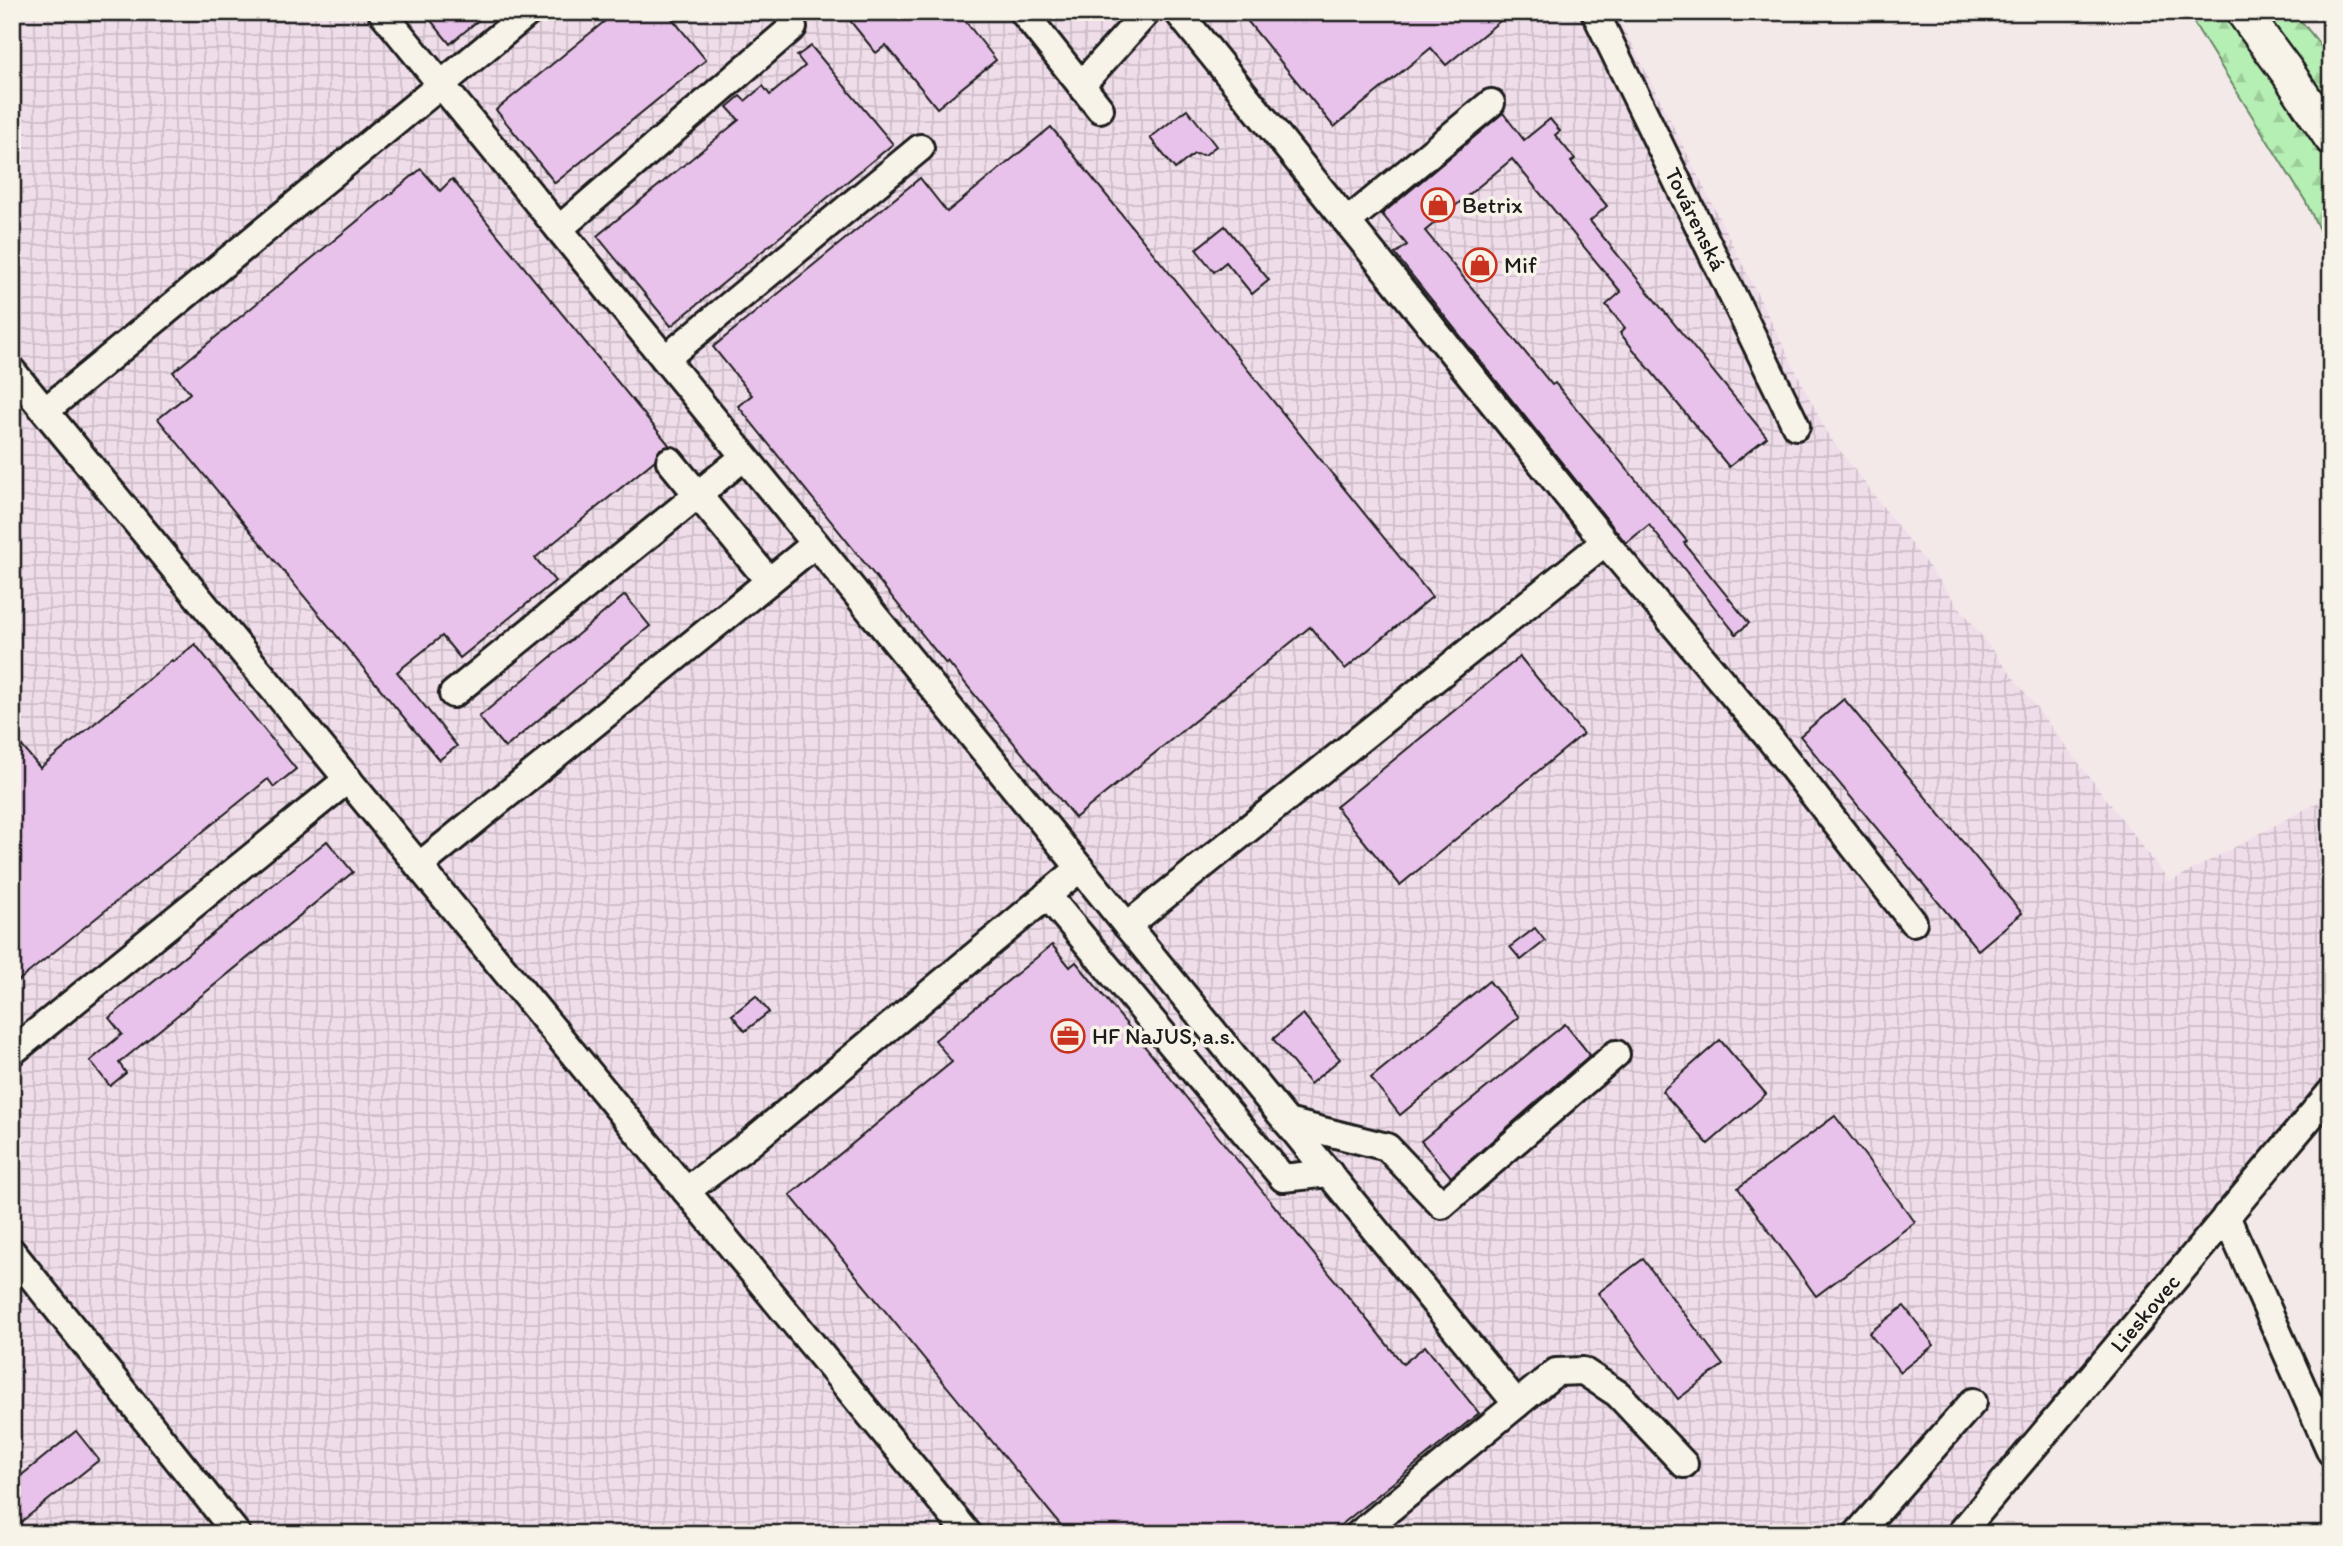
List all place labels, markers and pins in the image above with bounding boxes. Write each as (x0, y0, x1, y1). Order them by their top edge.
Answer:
shop icon: Betrix (1419, 186, 1457, 224)
place label: Betrix (1462, 191, 1523, 219)
shop icon: Mif (1461, 246, 1499, 284)
place label: Mif (1504, 251, 1537, 279)
office icon: HF NaJUS, a.s. (1049, 1017, 1087, 1055)
place label: HF NaJUS, a.s. (1092, 1022, 1235, 1050)

